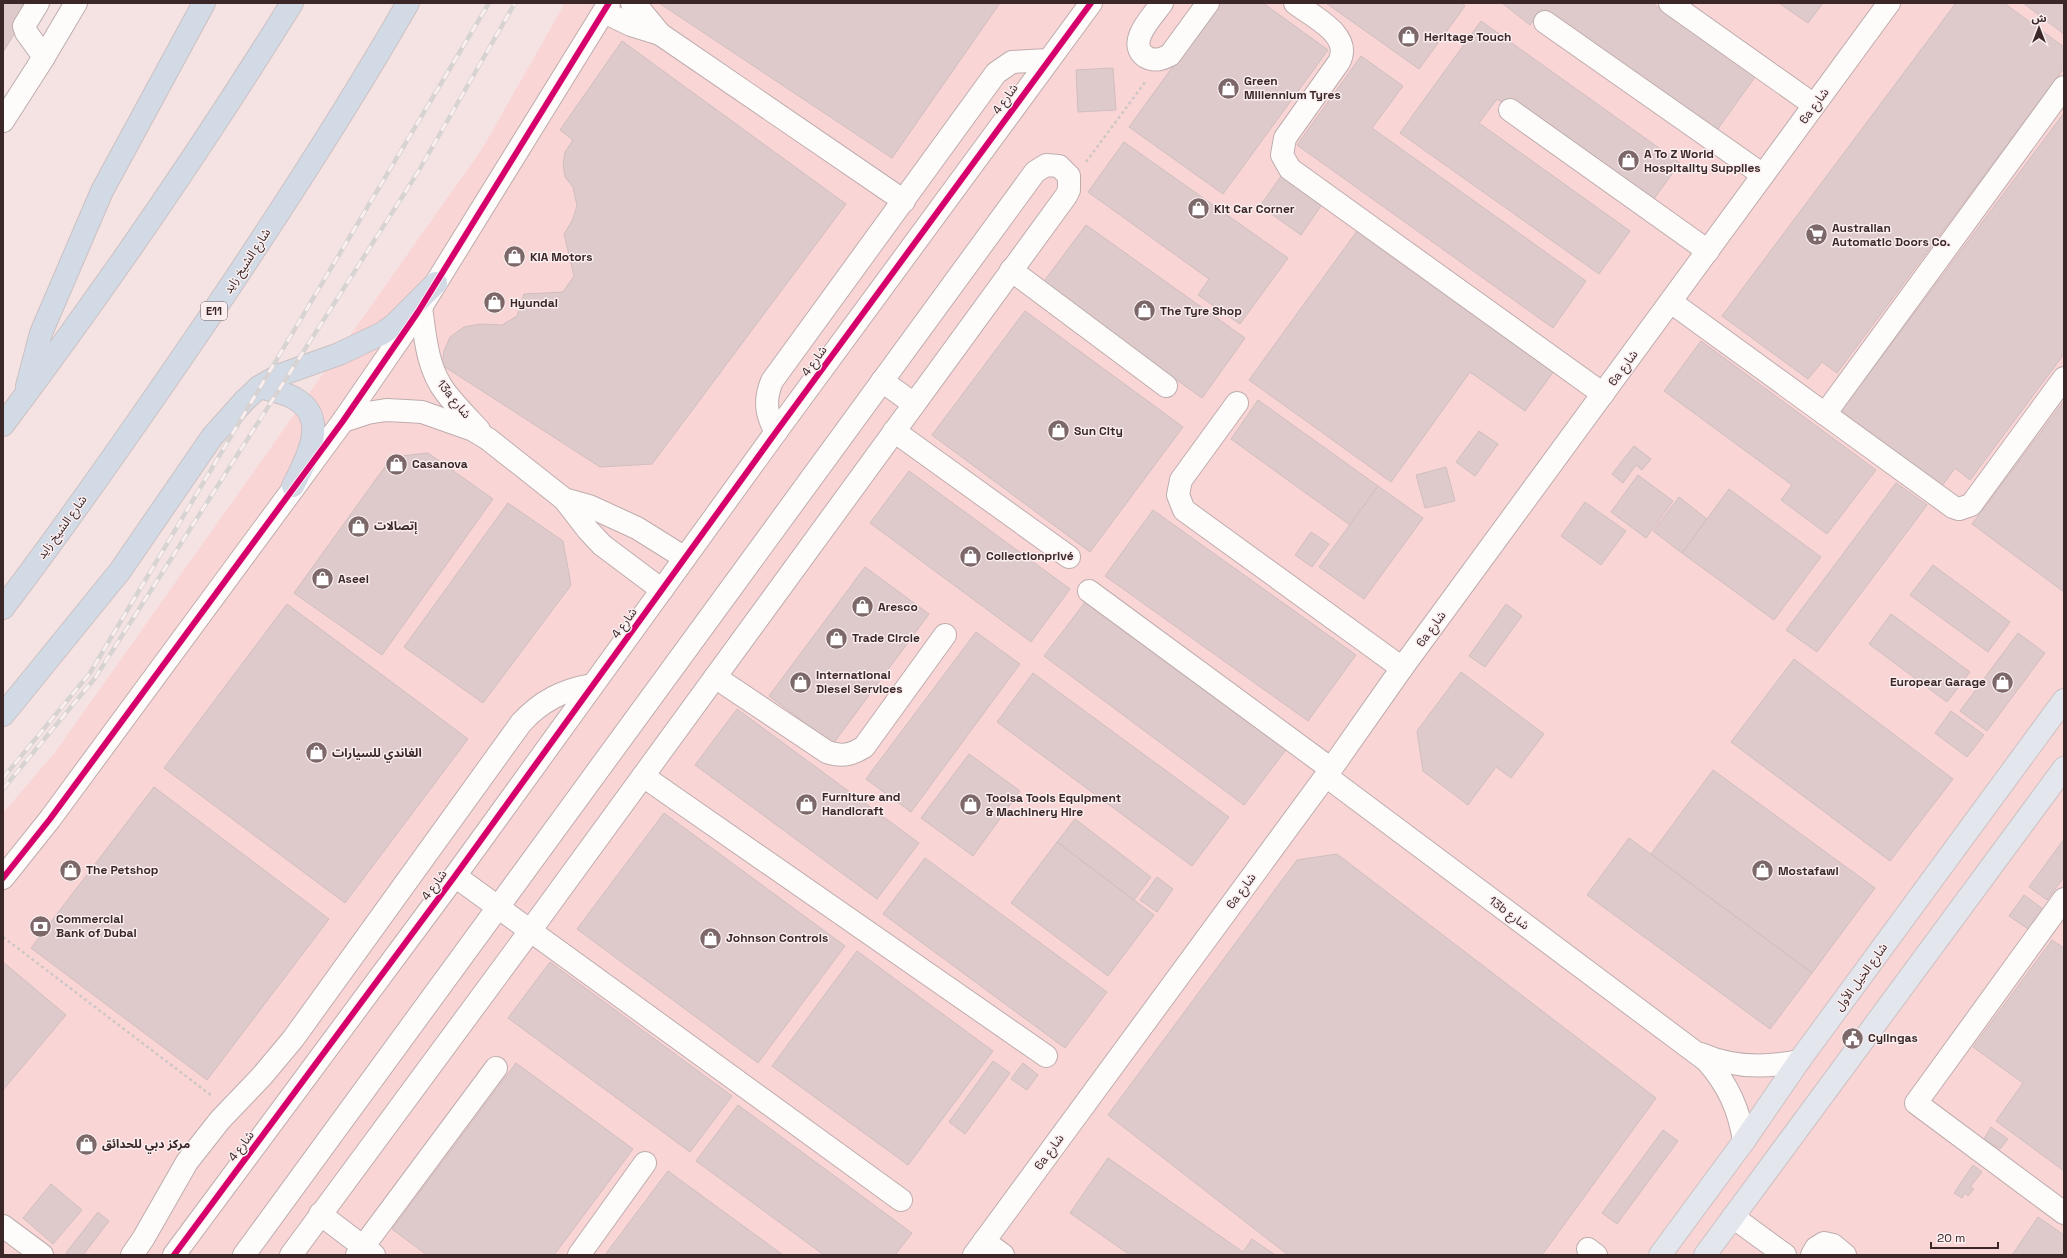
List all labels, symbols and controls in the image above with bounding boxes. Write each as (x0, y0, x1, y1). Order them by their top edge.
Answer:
north arrow (2019, 8, 2059, 48)
text: ش (2031, 11, 2047, 25)
shop icon: Heritage Touch (1396, 24, 1422, 50)
place label: Heritage Touch (1424, 29, 1511, 45)
place label: Green Millennium Tyres (1244, 73, 1341, 103)
shop icon: Green Millennium Tyres (1216, 75, 1242, 101)
street label: شارع 4 (989, 81, 1022, 118)
street label: 6a شارع (1796, 85, 1833, 128)
place label: A To Z World Hospitality Supplies (1644, 146, 1761, 176)
shop icon: A To Z World Hospitality Supplies (1615, 148, 1641, 174)
shop icon: Kit Car Corner (1186, 196, 1212, 222)
place label: Kit Car Corner (1214, 201, 1295, 217)
place label: Australian Automatic Doors Co. (1832, 220, 1950, 250)
supermarket icon: Australian Automatic Doors Co. (1804, 222, 1830, 248)
street label: شارع الشيخ زايد (220, 225, 275, 297)
shop icon: KIA Motors (502, 244, 528, 270)
place label: KIA Motors (530, 249, 592, 265)
shop icon: Hyundai (481, 290, 507, 316)
place label: Hyundai (510, 295, 558, 311)
shop icon: The Tyre Shop (1131, 298, 1157, 324)
road number: E11 (201, 302, 227, 320)
place label: The Tyre Shop (1160, 303, 1242, 319)
street label: شارع 4 (798, 343, 831, 380)
street label: 6a شارع (1605, 347, 1642, 390)
street label: 13a شارع (433, 376, 475, 422)
shop icon: Sun City (1045, 418, 1071, 444)
place label: Sun City (1074, 423, 1123, 439)
shop icon: Casanova (383, 451, 409, 477)
place label: Casanova (412, 456, 468, 472)
street label: شارع الشيخ زايد (34, 492, 91, 563)
shop icon: إتصالات (346, 513, 372, 539)
place label: إتصالات (374, 518, 417, 535)
shop icon: Collectionprivé (957, 543, 983, 569)
place label: Collectionprivé (986, 548, 1074, 564)
shop icon: Aseel (309, 566, 335, 592)
place label: Aseel (338, 571, 369, 587)
shop icon: Aresco (849, 594, 875, 620)
place label: Aresco (878, 599, 918, 615)
street label: شارع 4 (608, 605, 641, 642)
street label: 6a شارع (1413, 608, 1450, 651)
shop icon: Trade Circle (824, 625, 850, 651)
place label: Trade Circle (852, 630, 920, 646)
place label: International Diesel Services (816, 667, 903, 697)
shop icon: International Diesel Services (787, 669, 813, 695)
shop icon: Europear Garage (1989, 669, 2015, 695)
place label: Europear Garage (1890, 674, 1986, 690)
shop icon: الغاندي للسيارات (303, 740, 329, 766)
place label: الغاندي للسيارات (332, 745, 422, 763)
place label: Furniture and Handicraft (822, 789, 901, 819)
place label: Toolsa Tools Equipment & Machinery Hire (986, 790, 1121, 820)
shop icon: Furniture and Handicraft (794, 791, 820, 817)
shop icon: Toolsa Tools Equipment & Machinery Hire (958, 792, 984, 818)
shop icon: The Petshop (57, 857, 83, 883)
shop icon: Mostafawi (1750, 858, 1776, 884)
place label: The Petshop (86, 862, 159, 878)
place label: Mostafawi (1778, 863, 1839, 879)
street label: شارع 4 (418, 867, 451, 904)
street label: 6a شارع (1223, 870, 1260, 913)
street label: 13b شارع (1485, 893, 1532, 934)
place label: Commercial Bank of Dubai (56, 911, 137, 941)
bank icon: Commercial Bank of Dubai (28, 913, 54, 939)
shop icon: Johnson Controls (698, 925, 724, 951)
place label: Johnson Controls (726, 930, 828, 946)
street label: شارع الخيل الأول (1831, 940, 1892, 1015)
public building icon: Cylingas (1839, 1025, 1865, 1051)
place label: Cylingas (1868, 1030, 1918, 1046)
street label: شارع 4 (224, 1128, 258, 1165)
shop icon: مركز دبي للحدائق (74, 1131, 100, 1157)
street label: 6a شارع (1031, 1131, 1068, 1174)
place label: مركز دبي للحدائق (102, 1136, 190, 1154)
scale bar (1931, 1224, 1998, 1250)
text: 20 m (1937, 1230, 1965, 1246)

